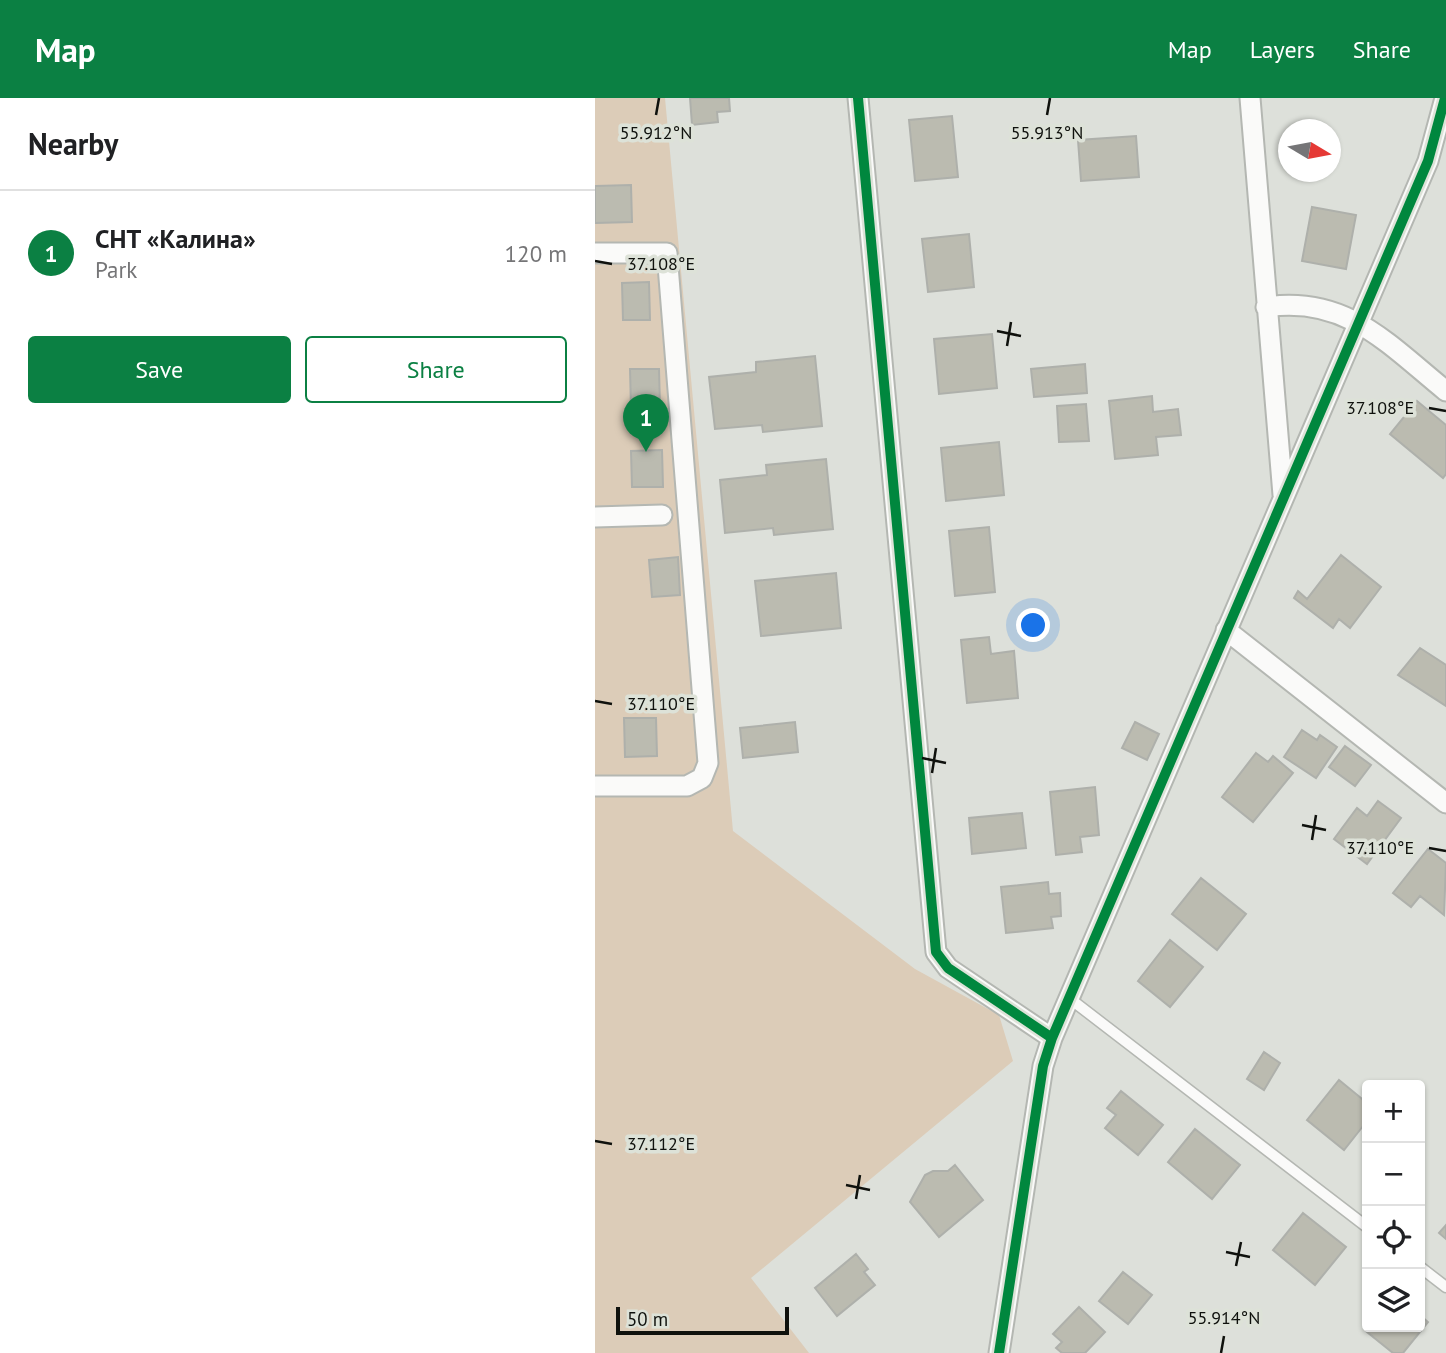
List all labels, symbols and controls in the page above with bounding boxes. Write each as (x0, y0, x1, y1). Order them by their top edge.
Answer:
text: Map (35, 28, 96, 71)
text: Map (1168, 34, 1212, 65)
text: Layers (1250, 34, 1315, 65)
text: Share (1353, 34, 1411, 65)
north arrow (1278, 119, 1341, 182)
text: 55.912°N (620, 121, 692, 144)
text: 55.913°N (1011, 121, 1083, 144)
text: Nearby (28, 124, 118, 163)
text: СНТ «Калина» (95, 222, 256, 255)
text: 1 (44, 239, 58, 268)
text: 120 m (505, 239, 567, 268)
text: 37.108°E (627, 252, 695, 275)
text: Park (95, 255, 137, 284)
button: Save (28, 336, 291, 403)
button: Share (305, 336, 567, 403)
pin: 1 (623, 394, 669, 452)
text: 37.108°E (1346, 396, 1414, 419)
your location (1016, 608, 1050, 642)
text: 37.110°E (627, 692, 695, 715)
text: 37.110°E (1346, 836, 1414, 859)
map controls (1362, 1080, 1425, 1332)
button: + (1362, 1080, 1425, 1143)
text: 37.112°E (627, 1132, 695, 1155)
button: − (1362, 1143, 1425, 1206)
button: locate (1362, 1206, 1425, 1269)
button: layers (1362, 1269, 1425, 1332)
scale bar (616, 1304, 789, 1336)
text: 55.914°N (1188, 1306, 1260, 1329)
text: 50 m (627, 1307, 668, 1331)

